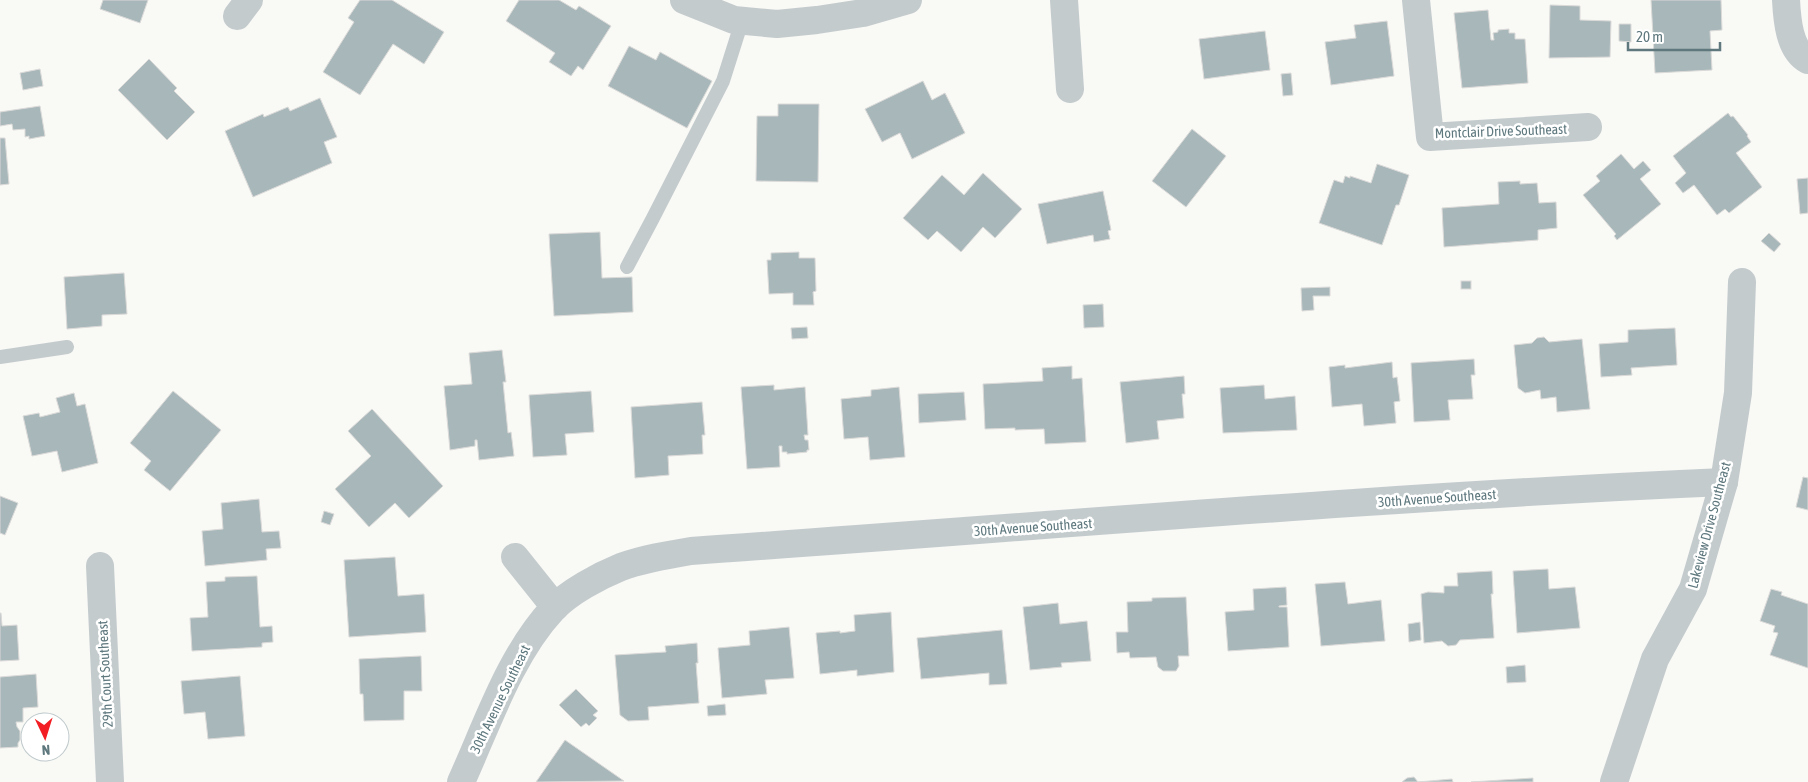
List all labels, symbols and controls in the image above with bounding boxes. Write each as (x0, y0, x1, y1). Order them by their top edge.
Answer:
scale bar (1628, 20, 1720, 52)
text: 20 m (1636, 28, 1663, 45)
street label: Montclair Drive Southeast (1435, 121, 1567, 141)
street label: Lakeview Drive Southeast (1684, 460, 1734, 590)
street label: 30th Avenue Southeast (1377, 486, 1497, 510)
street label: 30th Avenue Southeast (973, 515, 1093, 539)
street label: 29th Court Southeast (94, 620, 116, 728)
street label: 30th Avenue Southeast (467, 642, 533, 756)
north arrow (20, 712, 70, 762)
text: N (41, 742, 51, 758)

